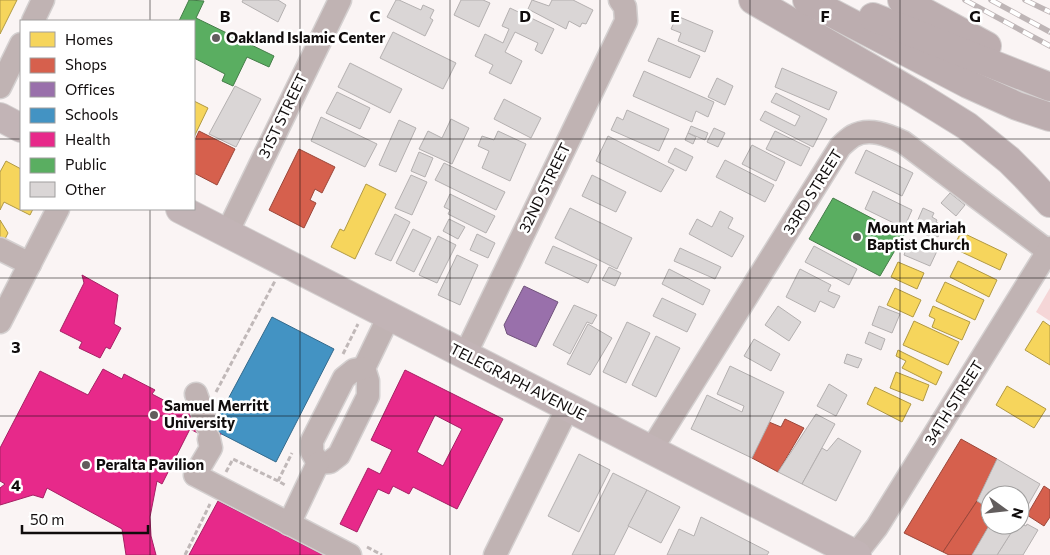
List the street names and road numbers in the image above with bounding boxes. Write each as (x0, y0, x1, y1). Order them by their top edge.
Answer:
street label: 31ST STREET (254, 70, 310, 161)
street label: 32ND STREET (515, 139, 574, 235)
street label: 33RD STREET (779, 145, 846, 237)
street label: TELEGRAPH AVENUE (447, 339, 590, 423)
street label: 34TH STREET (920, 357, 987, 448)

